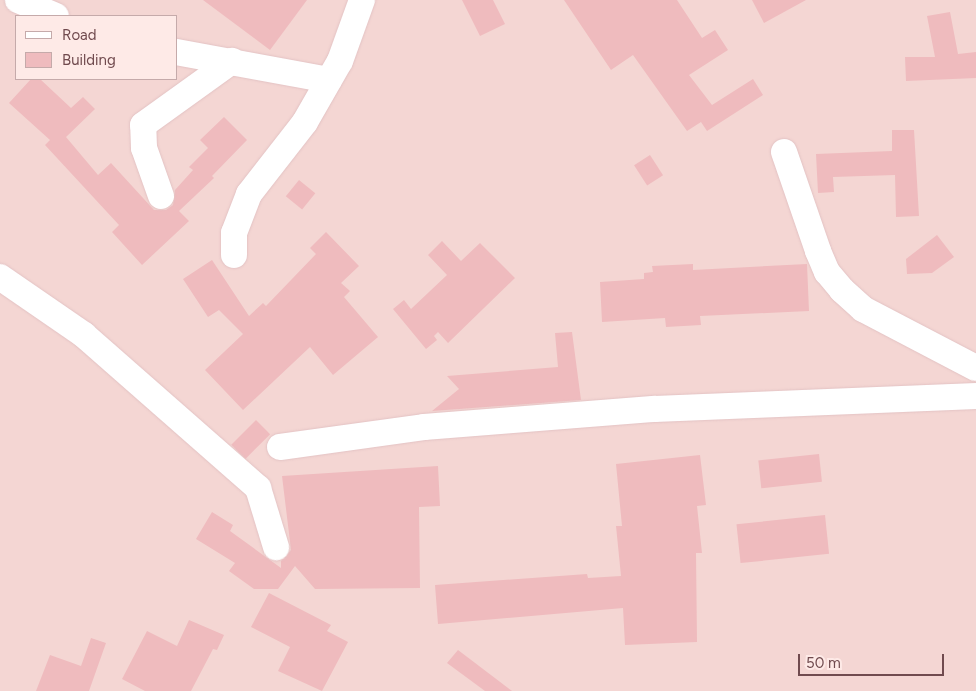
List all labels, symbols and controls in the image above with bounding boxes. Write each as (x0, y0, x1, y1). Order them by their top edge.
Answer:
legend (15, 15, 178, 80)
text: Road (62, 26, 97, 44)
text: Building (62, 51, 116, 69)
scale bar (801, 644, 947, 676)
text: 50 m (806, 654, 841, 672)

